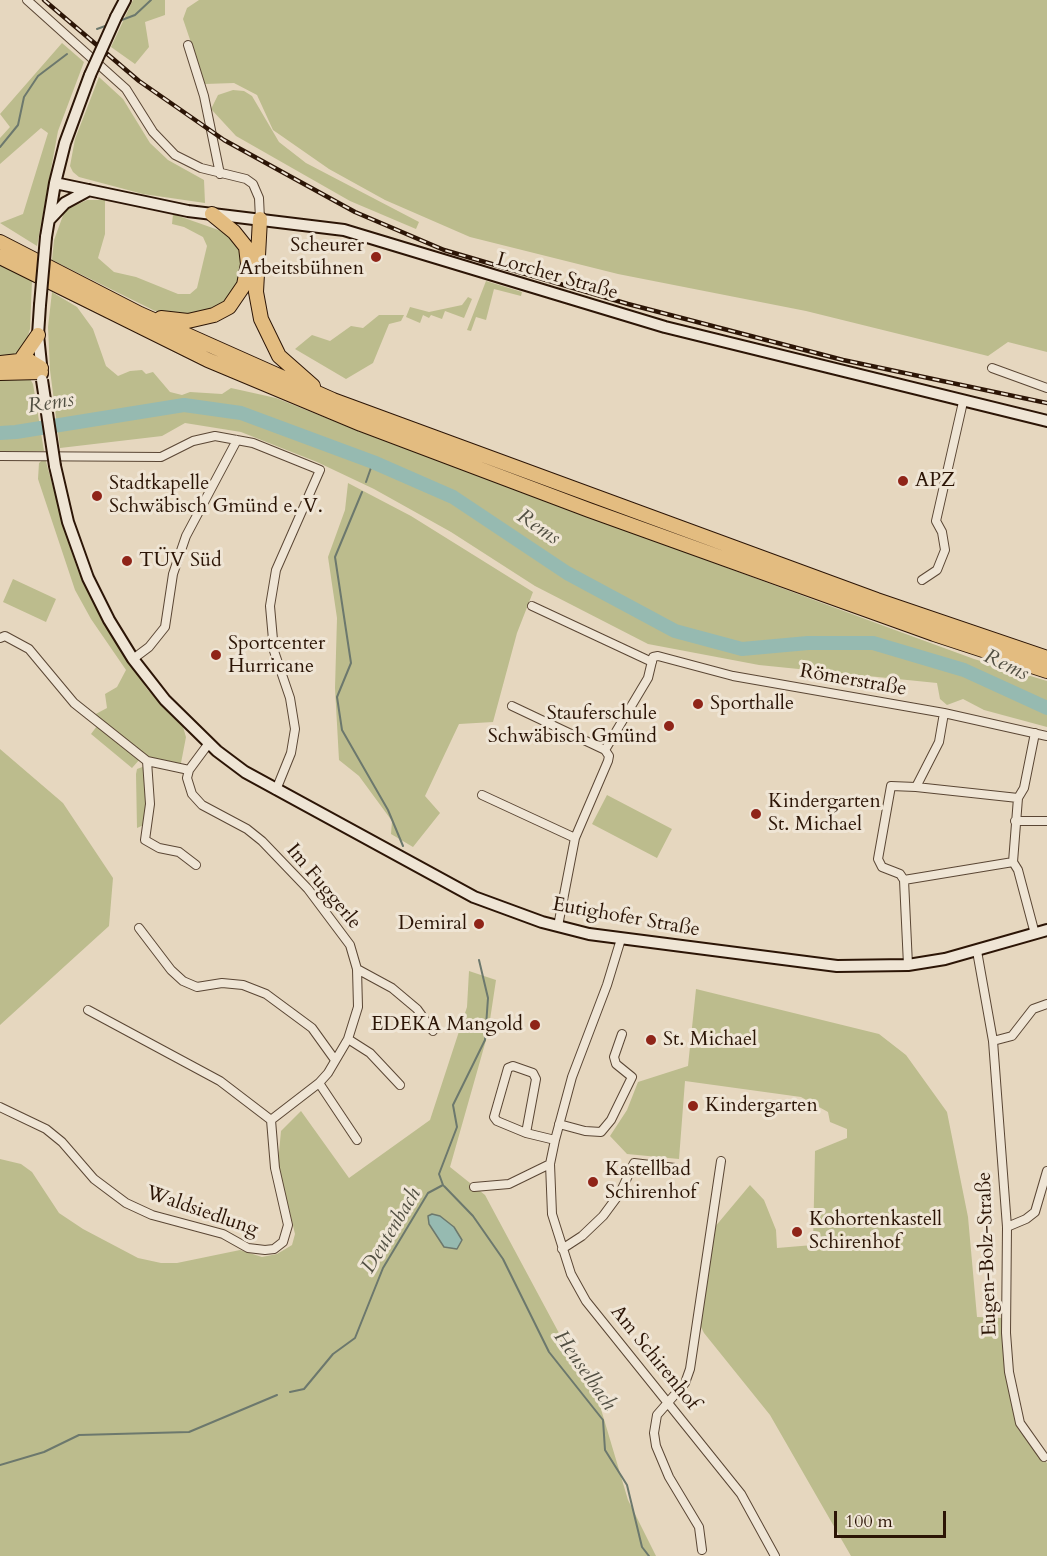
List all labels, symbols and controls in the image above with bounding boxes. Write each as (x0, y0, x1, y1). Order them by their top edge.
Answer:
place label: Scheurer Arbeitsbühnen (240, 234, 364, 281)
street label: Lorcher Straße (493, 248, 621, 306)
marker: Scheurer Arbeitsbühnen (369, 250, 383, 264)
water label: Rems (26, 388, 76, 420)
place label: APZ (915, 469, 955, 493)
place label: Stadtkapelle Schwäbisch Gmünd e. V. (109, 472, 323, 519)
marker: APZ (896, 474, 910, 488)
marker: Stadtkapelle Schwäbisch Gmünd e. V. (90, 489, 104, 503)
water label: Rems (512, 505, 564, 551)
place label: TÜV Süd (139, 549, 222, 573)
marker: TÜV Süd (120, 554, 134, 568)
place label: Sportcenter Hurricane (228, 632, 325, 679)
water label: Rems (980, 645, 1032, 687)
marker: Sportcenter Hurricane (209, 648, 223, 662)
street label: Römerstraße (798, 660, 908, 702)
place label: Sporthalle (710, 692, 794, 716)
marker: Sporthalle (691, 697, 705, 711)
place label: Stauferschule Schwäbisch Gmünd (488, 702, 657, 749)
marker: Stauferschule Schwäbisch Gmünd (662, 719, 676, 733)
place label: Kindergarten St. Michael (768, 790, 881, 837)
marker: Kindergarten St. Michael (749, 807, 763, 821)
street label: Im Fuggerle (280, 839, 366, 935)
street label: Eutighofer Straße (550, 893, 702, 943)
place label: Demiral (398, 912, 467, 936)
marker: Demiral (472, 917, 486, 931)
place label: EDEKA Mangold (371, 1013, 523, 1037)
marker: EDEKA Mangold (528, 1018, 542, 1032)
place label: St. Michael (663, 1028, 757, 1052)
marker: St. Michael (644, 1033, 658, 1047)
place label: Kindergarten (705, 1094, 818, 1118)
marker: Kindergarten (686, 1099, 700, 1113)
place label: Kastellbad Schirenhof (605, 1158, 696, 1205)
street label: Eugen-Bolz-Straße (973, 1171, 1003, 1337)
marker: Kastellbad Schirenhof (586, 1175, 600, 1189)
street label: Waldsiedlung (143, 1182, 261, 1242)
water label: Deutenbach (357, 1184, 427, 1278)
place label: Kohortenkastell Schirenhof (809, 1208, 942, 1255)
marker: Kohortenkastell Schirenhof (790, 1225, 804, 1239)
street label: Am Schirenhof (604, 1301, 704, 1415)
water label: Heuselbach (547, 1326, 621, 1416)
scale bar (837, 1499, 950, 1537)
text: 100 m (845, 1509, 893, 1534)

